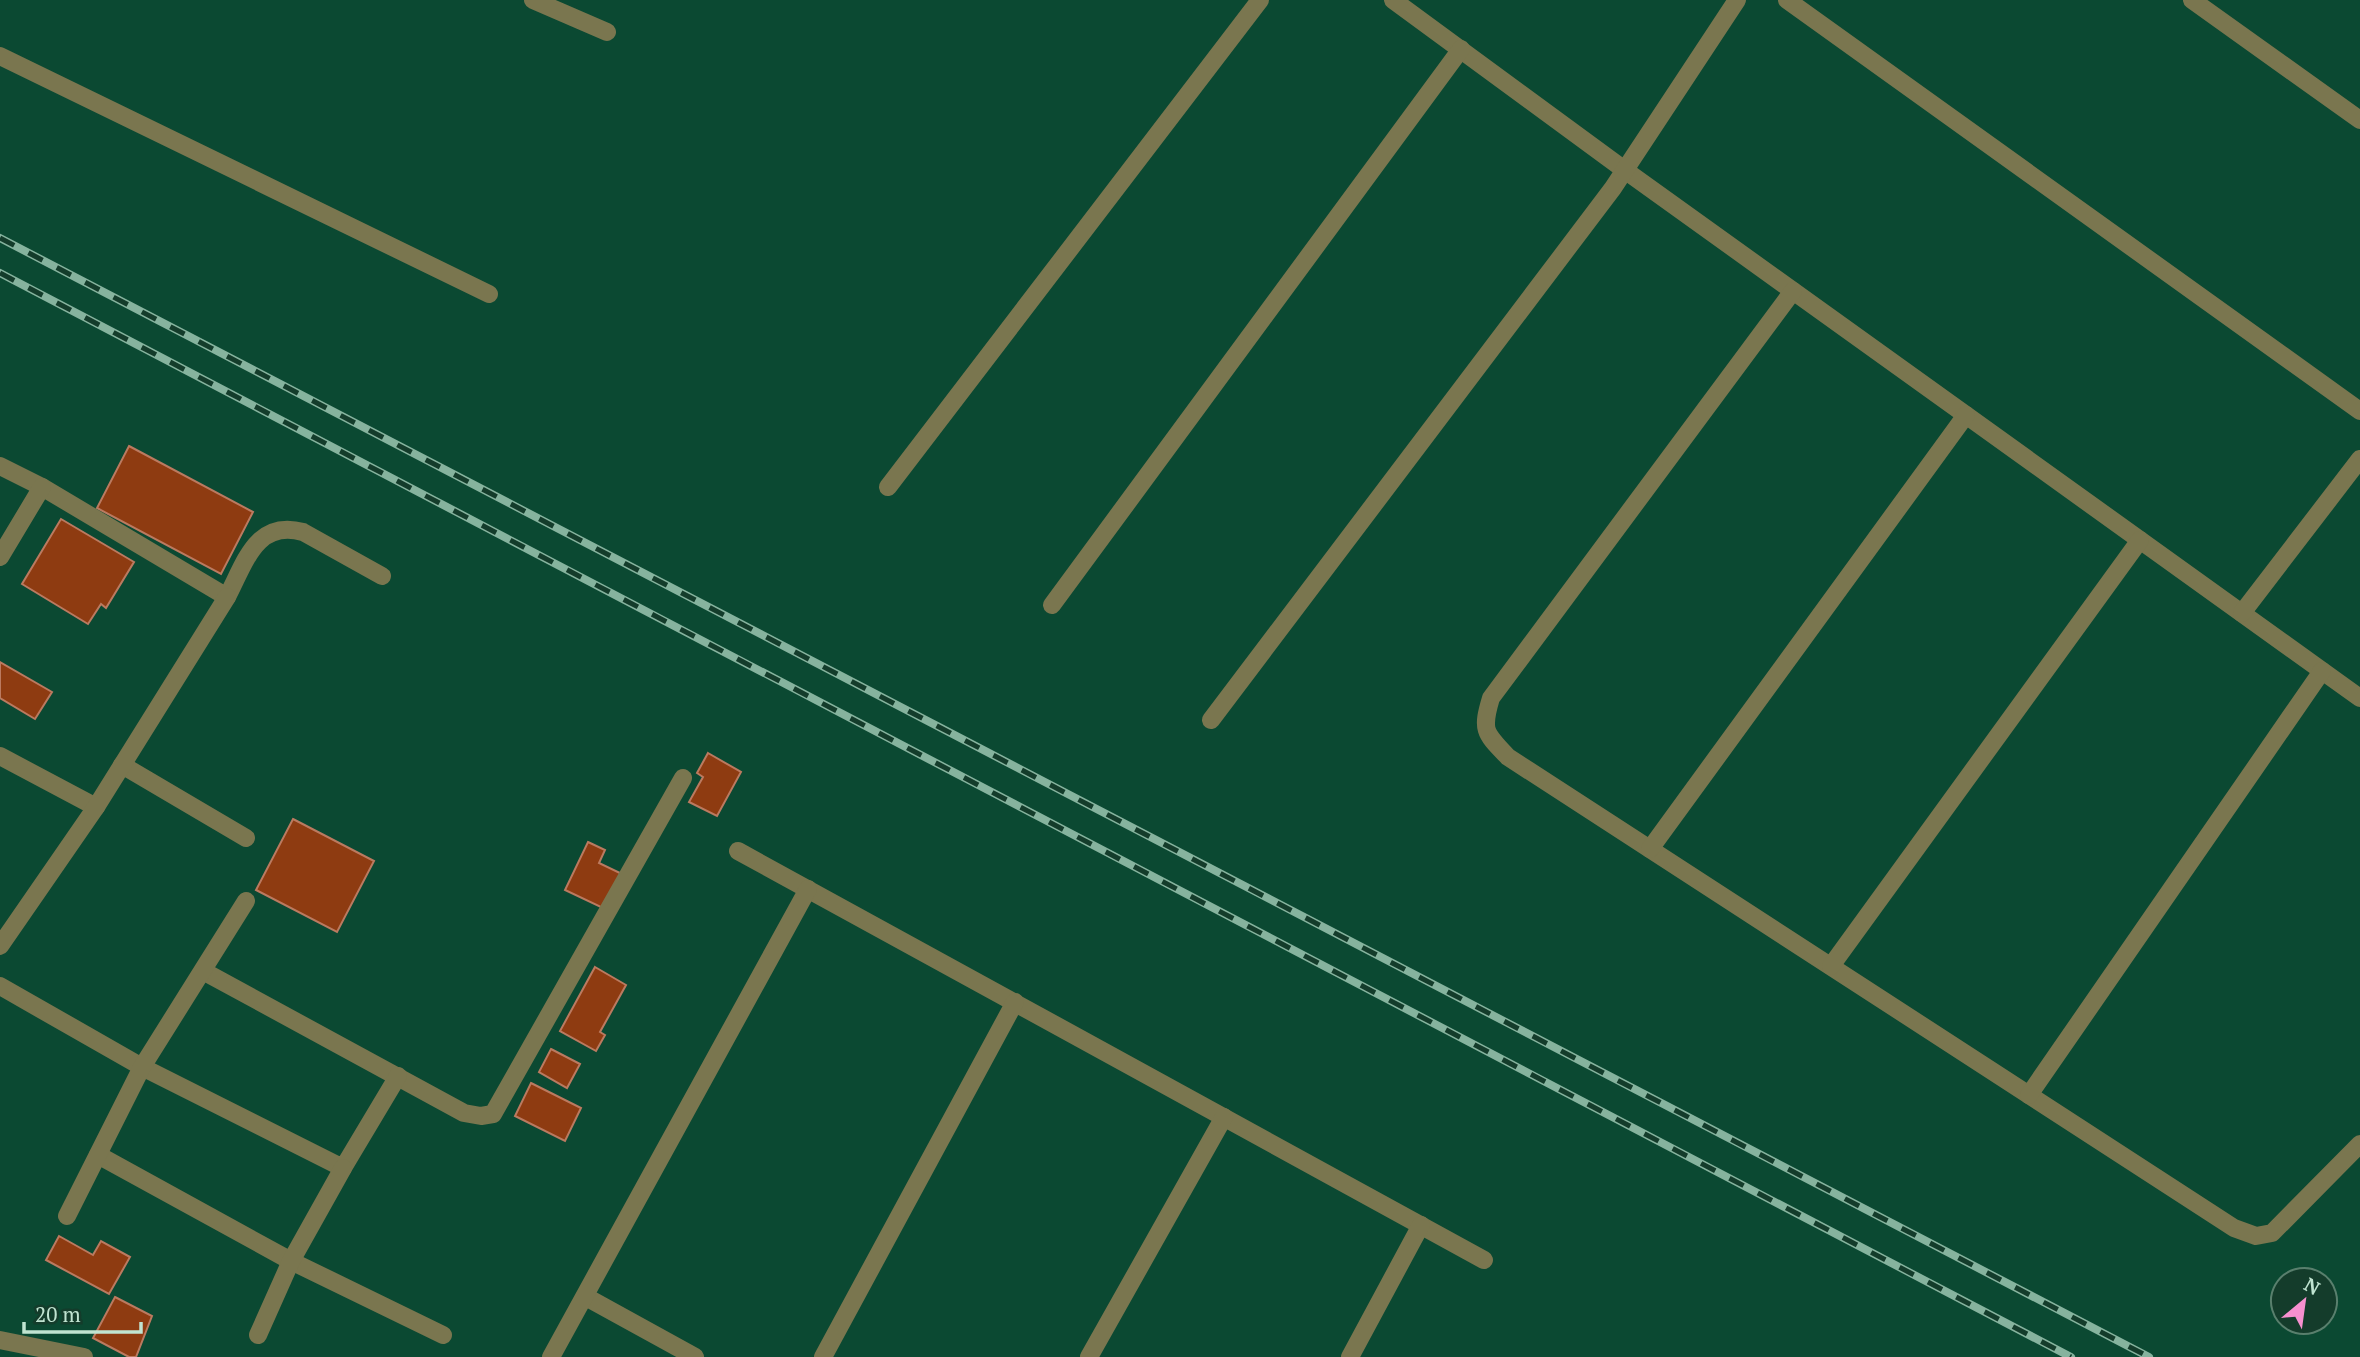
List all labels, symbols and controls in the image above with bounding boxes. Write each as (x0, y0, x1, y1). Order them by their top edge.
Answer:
north arrow (2269, 1266, 2339, 1336)
text: N (2300, 1271, 2325, 1300)
scale bar (24, 1290, 142, 1334)
text: 20 m (35, 1300, 81, 1328)

